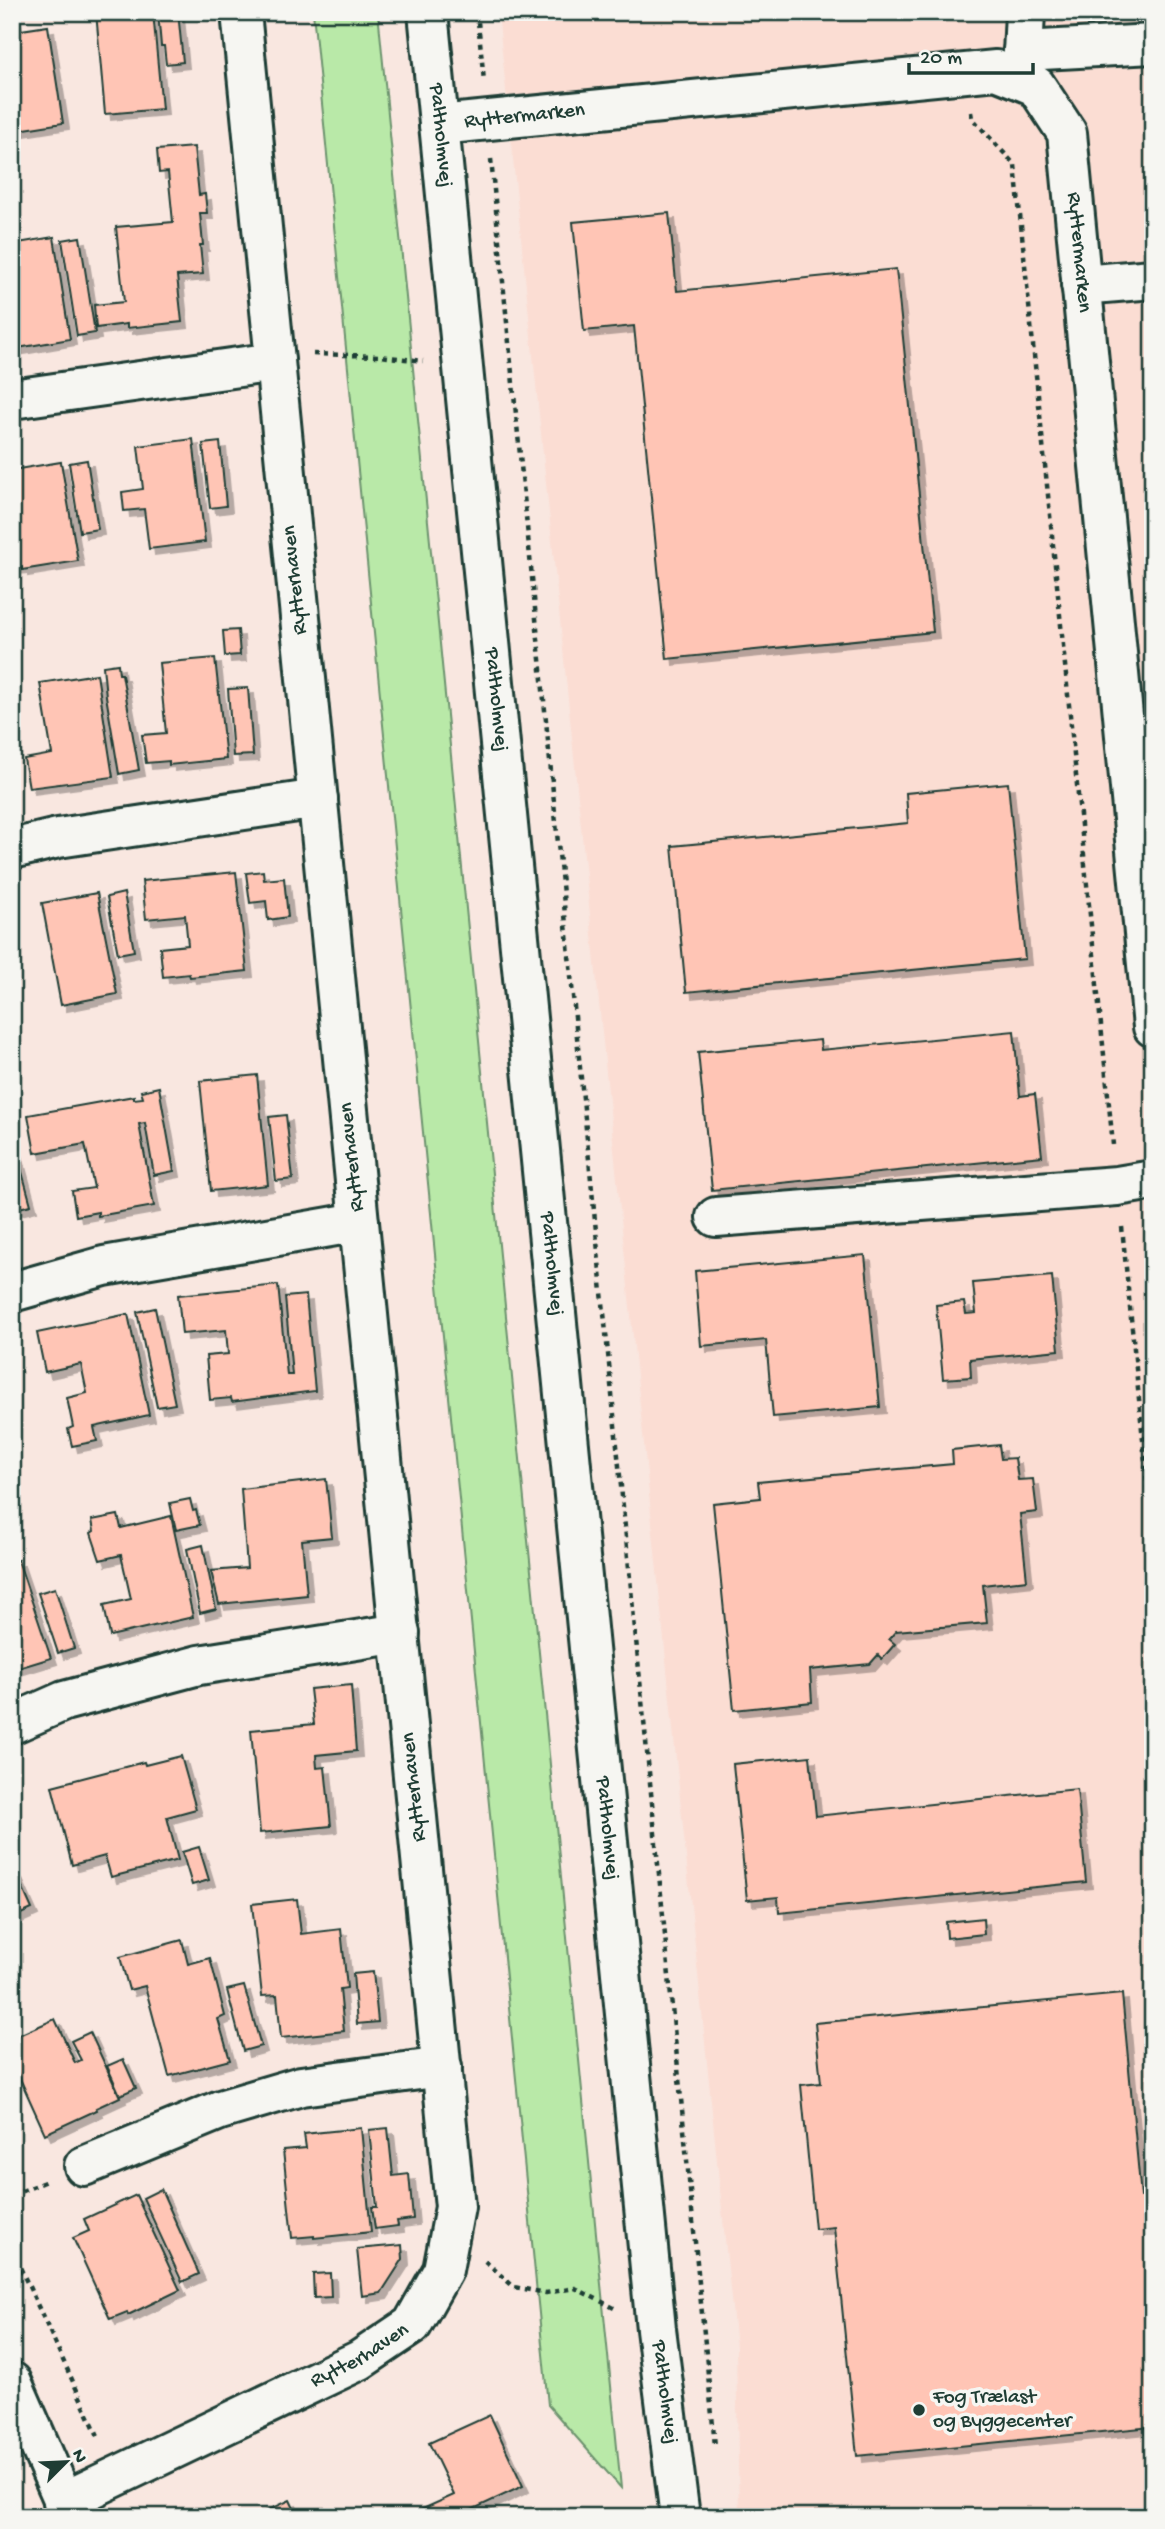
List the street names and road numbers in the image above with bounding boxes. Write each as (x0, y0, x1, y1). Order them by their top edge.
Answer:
street label: Paltholmvej (422, 81, 458, 189)
street label: Ryttermarken (463, 98, 586, 135)
street label: Ryttermarken (1060, 191, 1097, 314)
street label: Rytterhaven (278, 524, 314, 636)
street label: Paltholmvej (478, 645, 513, 753)
street label: Rytterhaven (335, 1101, 371, 1213)
street label: Paltholmvej (534, 1210, 569, 1317)
street label: Rytterhaven (397, 1731, 433, 1843)
street label: Paltholmvej (589, 1774, 624, 1881)
street label: Rytterhaven (307, 2318, 414, 2394)
street label: Paltholmvej (645, 2338, 683, 2446)

